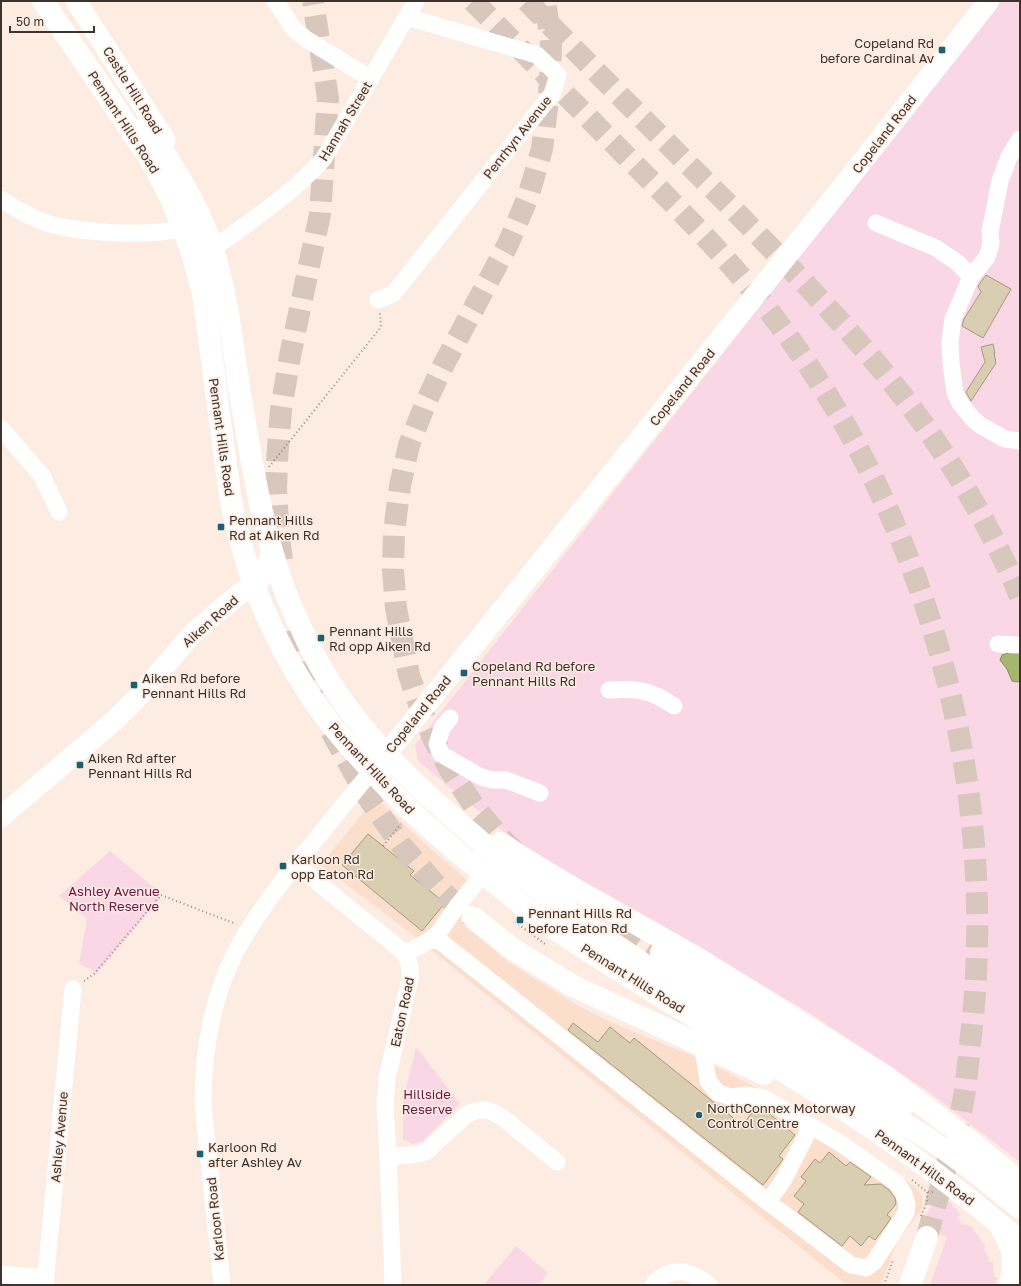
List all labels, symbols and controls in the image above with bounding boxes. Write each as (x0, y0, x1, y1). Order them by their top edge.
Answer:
scale bar (10, 8, 94, 34)
text: 50 m (16, 14, 44, 29)
place label: Copeland Rd before Cardinal Av (820, 35, 935, 66)
street label: Castle Hill Road (100, 43, 166, 137)
marker: Copeland Rd before Cardinal Av (937, 45, 947, 55)
street label: Pennant Hills Road (85, 68, 163, 176)
street label: Hannah Street (315, 78, 375, 164)
street label: Penrhyn Avenue (480, 92, 554, 182)
street label: Copeland Road (849, 92, 919, 176)
street label: Copeland Road (646, 345, 718, 429)
street label: Pennant Hills Road (206, 377, 238, 497)
place label: Pennant Hills Rd at Aiken Rd (229, 512, 319, 543)
marker: Pennant Hills Rd at Aiken Rd (216, 522, 226, 532)
street label: Aiken Road (179, 592, 241, 650)
place label: Pennant Hills Rd opp Aiken Rd (329, 623, 431, 654)
marker: Pennant Hills Rd opp Aiken Rd (316, 633, 326, 643)
place label: Copeland Rd before Pennant Hills Rd (472, 658, 595, 689)
marker: Copeland Rd before Pennant Hills Rd (459, 668, 469, 678)
place label: Aiken Rd before Pennant Hills Rd (142, 670, 246, 701)
street label: Copeland Road (382, 672, 454, 756)
marker: Aiken Rd before Pennant Hills Rd (129, 680, 139, 690)
street label: Pennant Hills Road (325, 719, 419, 817)
place label: Aiken Rd after Pennant Hills Rd (88, 750, 192, 781)
marker: Aiken Rd after Pennant Hills Rd (75, 760, 85, 770)
place label: Karloon Rd opp Eaton Rd (291, 851, 374, 882)
marker: Karloon Rd opp Eaton Rd (278, 861, 288, 871)
park label: Ashley Avenue North Reserve (68, 883, 160, 914)
place label: Pennant Hills Rd before Eaton Rd (528, 905, 632, 936)
marker: Pennant Hills Rd before Eaton Rd (515, 915, 525, 925)
street label: Pennant Hills Road (578, 940, 688, 1016)
street label: Eaton Road (387, 976, 417, 1048)
park label: Hillside Reserve (402, 1086, 452, 1117)
street label: Ashley Avenue (47, 1091, 71, 1183)
place label: NorthConnex Motorway Control Centre (707, 1100, 856, 1131)
marker: NorthConnex Motorway Control Centre (694, 1110, 704, 1120)
street label: Pennant Hills Road (872, 1125, 978, 1209)
place label: Karloon Rd after Ashley Av (208, 1139, 303, 1170)
marker: Karloon Rd after Ashley Av (195, 1149, 205, 1159)
street label: Karloon Road (203, 1176, 227, 1262)

